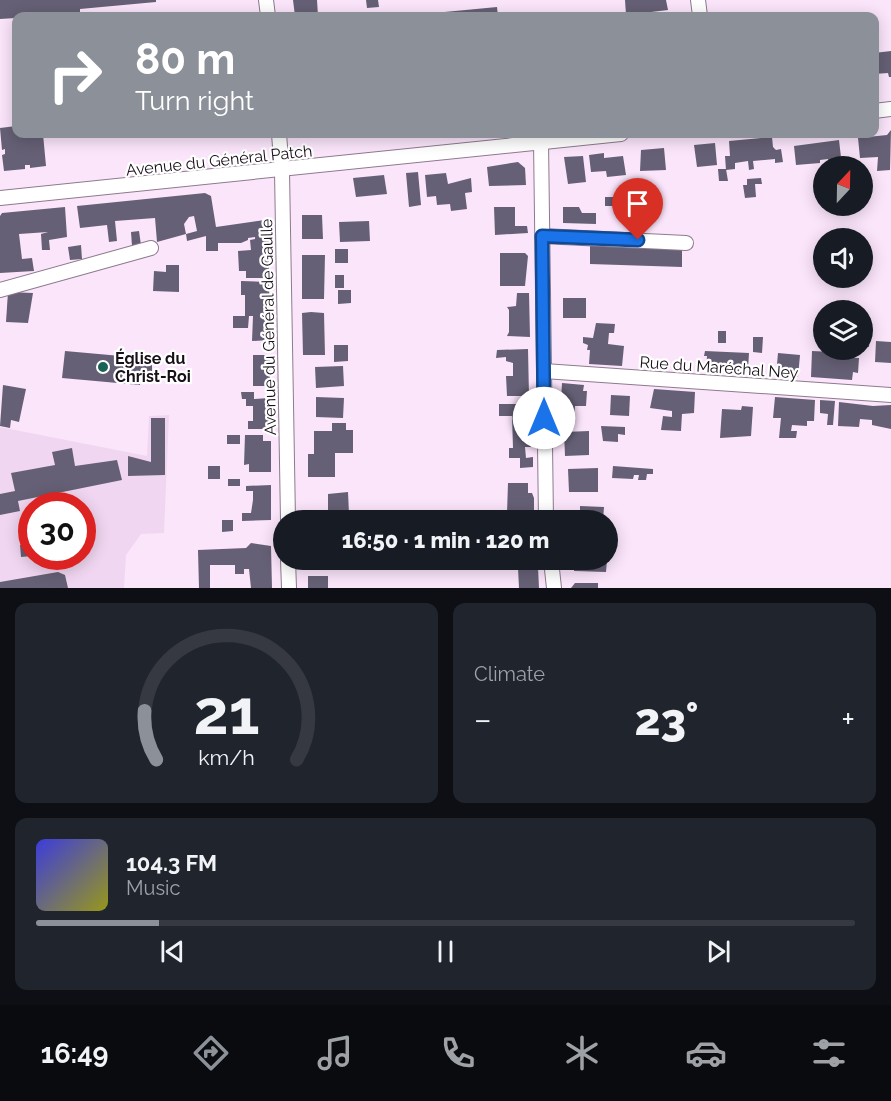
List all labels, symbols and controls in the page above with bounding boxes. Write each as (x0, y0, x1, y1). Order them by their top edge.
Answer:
text: 80 m (135, 35, 235, 84)
icon: right (36, 36, 114, 114)
text: Turn right (135, 85, 254, 116)
street label: Avenue du Général Patch (125, 141, 313, 180)
north arrow (813, 156, 873, 216)
map controls (813, 156, 873, 360)
pin (612, 178, 663, 240)
icon: arrive (621, 187, 654, 220)
street label: Avenue du Général de Gaulle (257, 218, 280, 436)
button: sound (813, 228, 873, 288)
button: layers (813, 300, 873, 360)
place label: Église du Christ-Roi (115, 348, 191, 386)
street label: Rue du Maréchal Ney (639, 352, 799, 383)
marker: Église du Christ-Roi (96, 360, 110, 374)
position arrow (512, 386, 576, 450)
speed limit sign: 30 (18, 492, 96, 570)
text: 16:50 · 1 min · 120 m (342, 527, 549, 553)
text: Climate (474, 662, 545, 686)
text: 21 (193, 675, 260, 749)
text: 23° (634, 693, 699, 746)
text: − (474, 700, 492, 739)
text: + (841, 700, 855, 739)
text: km/h (198, 745, 255, 770)
text: 104.3 FM (126, 850, 217, 876)
text: Music (126, 876, 180, 900)
icon: previous (156, 935, 189, 968)
icon: pause (429, 935, 462, 968)
icon: next (702, 935, 735, 968)
icon: directions (190, 1032, 232, 1074)
icon: music (314, 1032, 356, 1074)
icon: phone (437, 1032, 479, 1074)
icon: climate (561, 1032, 603, 1074)
icon: car (685, 1032, 727, 1074)
icon: filters (808, 1032, 850, 1074)
text: 16:49 (41, 1038, 109, 1069)

